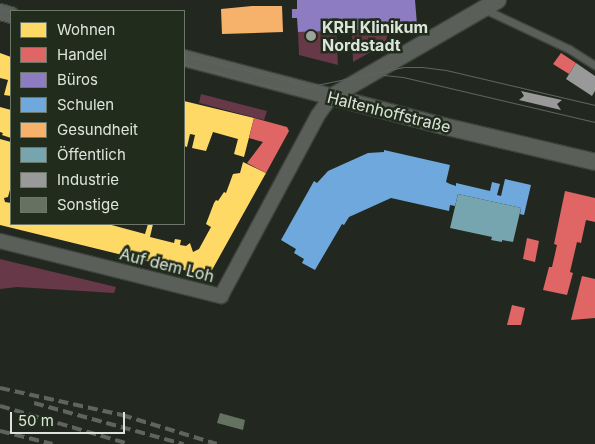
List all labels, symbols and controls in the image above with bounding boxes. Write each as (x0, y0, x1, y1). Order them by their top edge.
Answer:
legend (10, 10, 185, 225)
place label: KRH Klinikum Nordstadt (322, 17, 428, 55)
text: Wohnen (57, 20, 115, 39)
marker: KRH Klinikum Nordstadt (304, 29, 318, 43)
text: Handel (57, 45, 107, 64)
text: Büros (57, 70, 98, 89)
street label: Haltenhoffstraße (325, 87, 453, 137)
text: Schulen (57, 95, 114, 114)
text: Gesundheit (57, 120, 138, 139)
text: Öffentlich (57, 145, 126, 164)
text: Industrie (57, 170, 119, 189)
text: Sonstige (57, 195, 119, 214)
street label: Auf dem Loh (118, 244, 216, 286)
scale bar (12, 402, 128, 434)
text: 50 m (18, 411, 54, 430)

